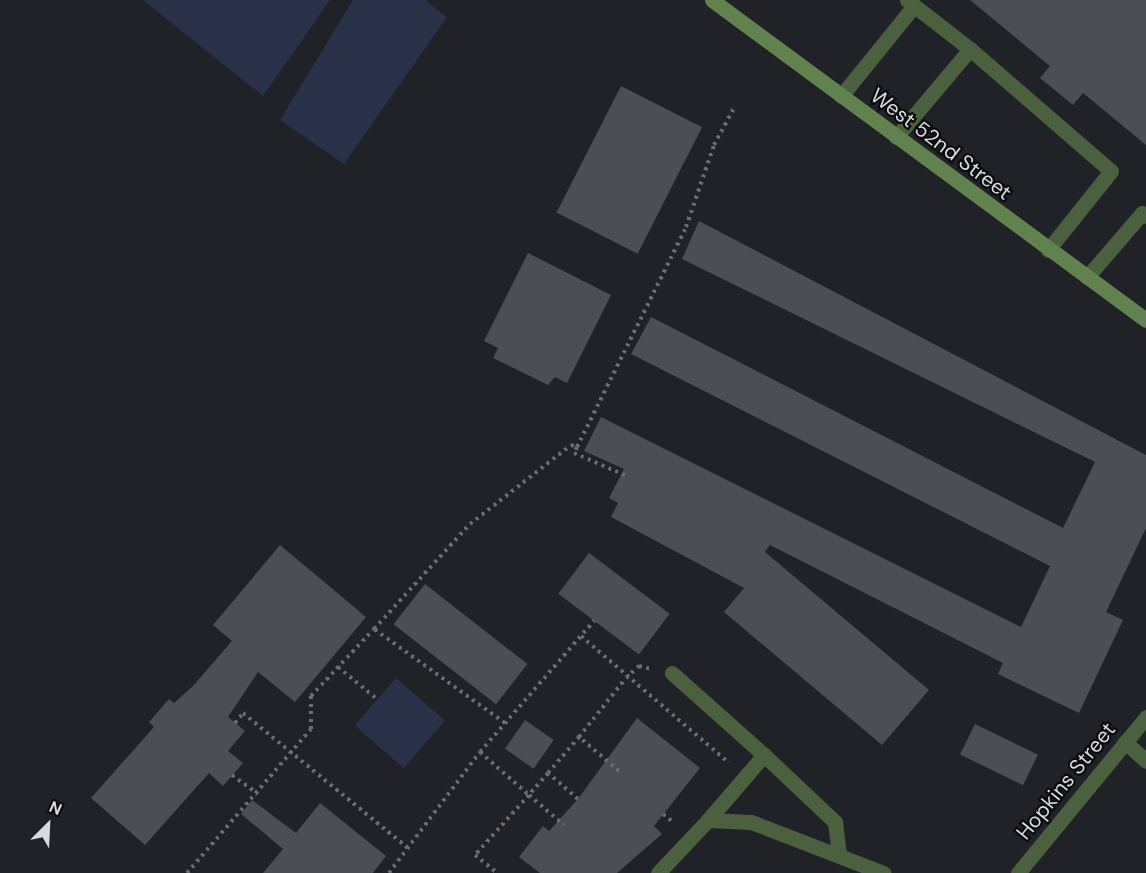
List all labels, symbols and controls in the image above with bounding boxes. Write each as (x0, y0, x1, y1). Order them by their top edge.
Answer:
street label: West 52nd Street (866, 83, 1016, 205)
street label: Hopkins Street (1011, 717, 1121, 845)
north arrow (18, 795, 78, 855)
text: N (46, 796, 65, 820)

